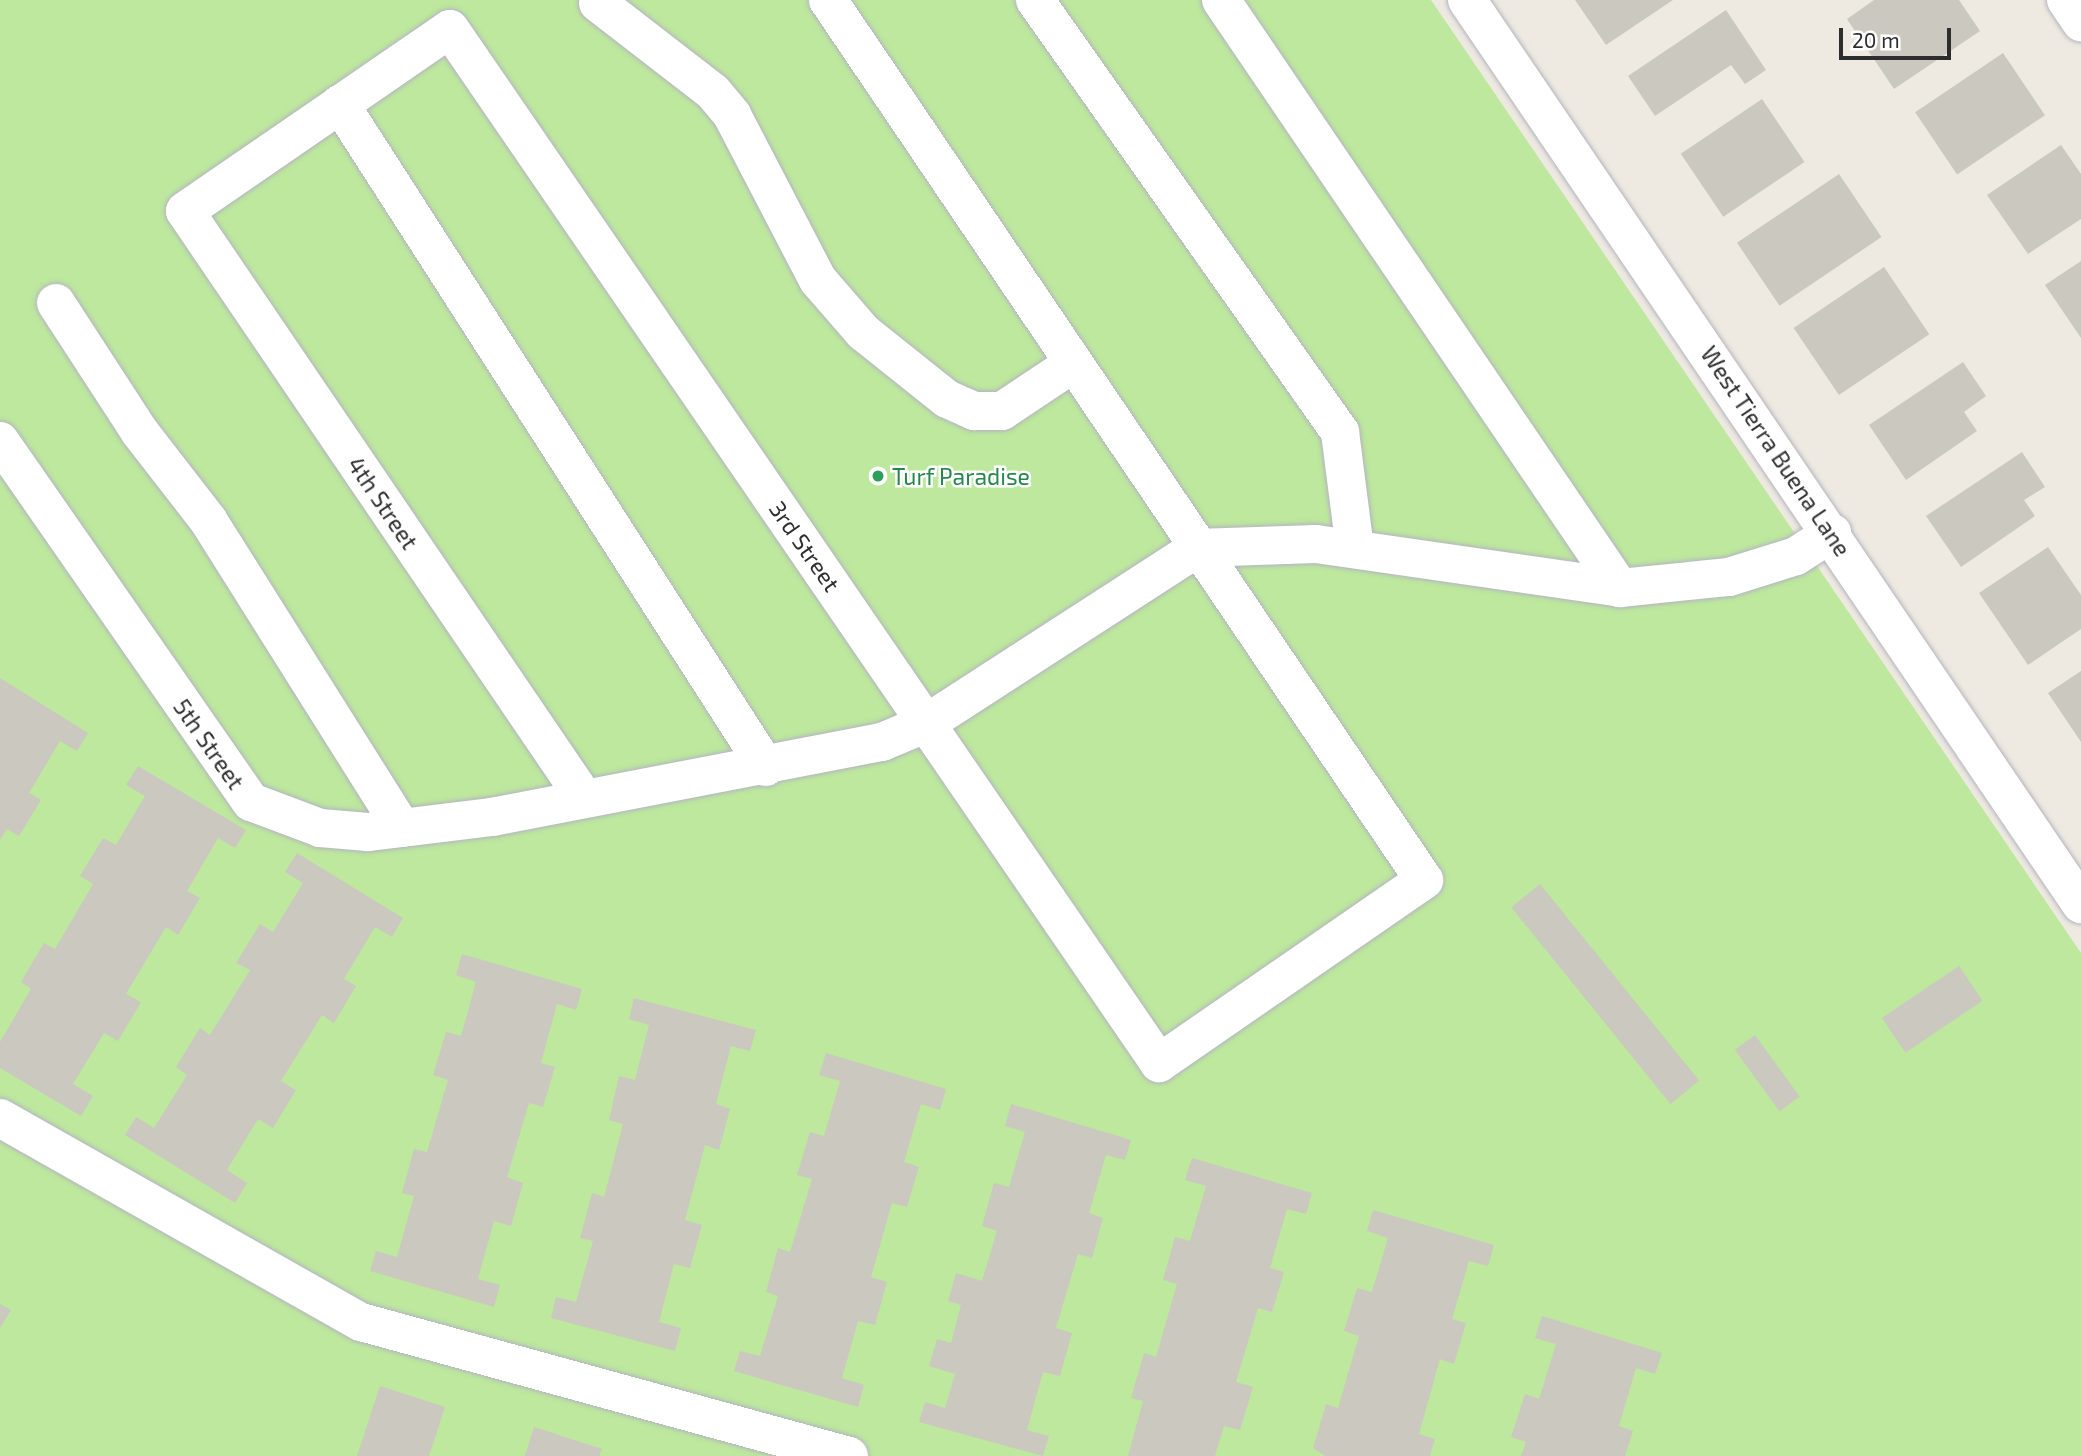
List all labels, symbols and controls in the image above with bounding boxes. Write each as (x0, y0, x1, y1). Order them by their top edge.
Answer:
scale bar (1843, 14, 1955, 58)
text: 20 m (1852, 27, 1900, 52)
street label: West Tierra Buena Lane (1695, 341, 1857, 561)
street label: 4th Street (342, 452, 424, 554)
place label: Turf Paradise (892, 462, 1030, 490)
marker: Turf Paradise (870, 468, 886, 484)
street label: 3rd Street (764, 495, 846, 597)
street label: 5th Street (168, 694, 250, 794)

